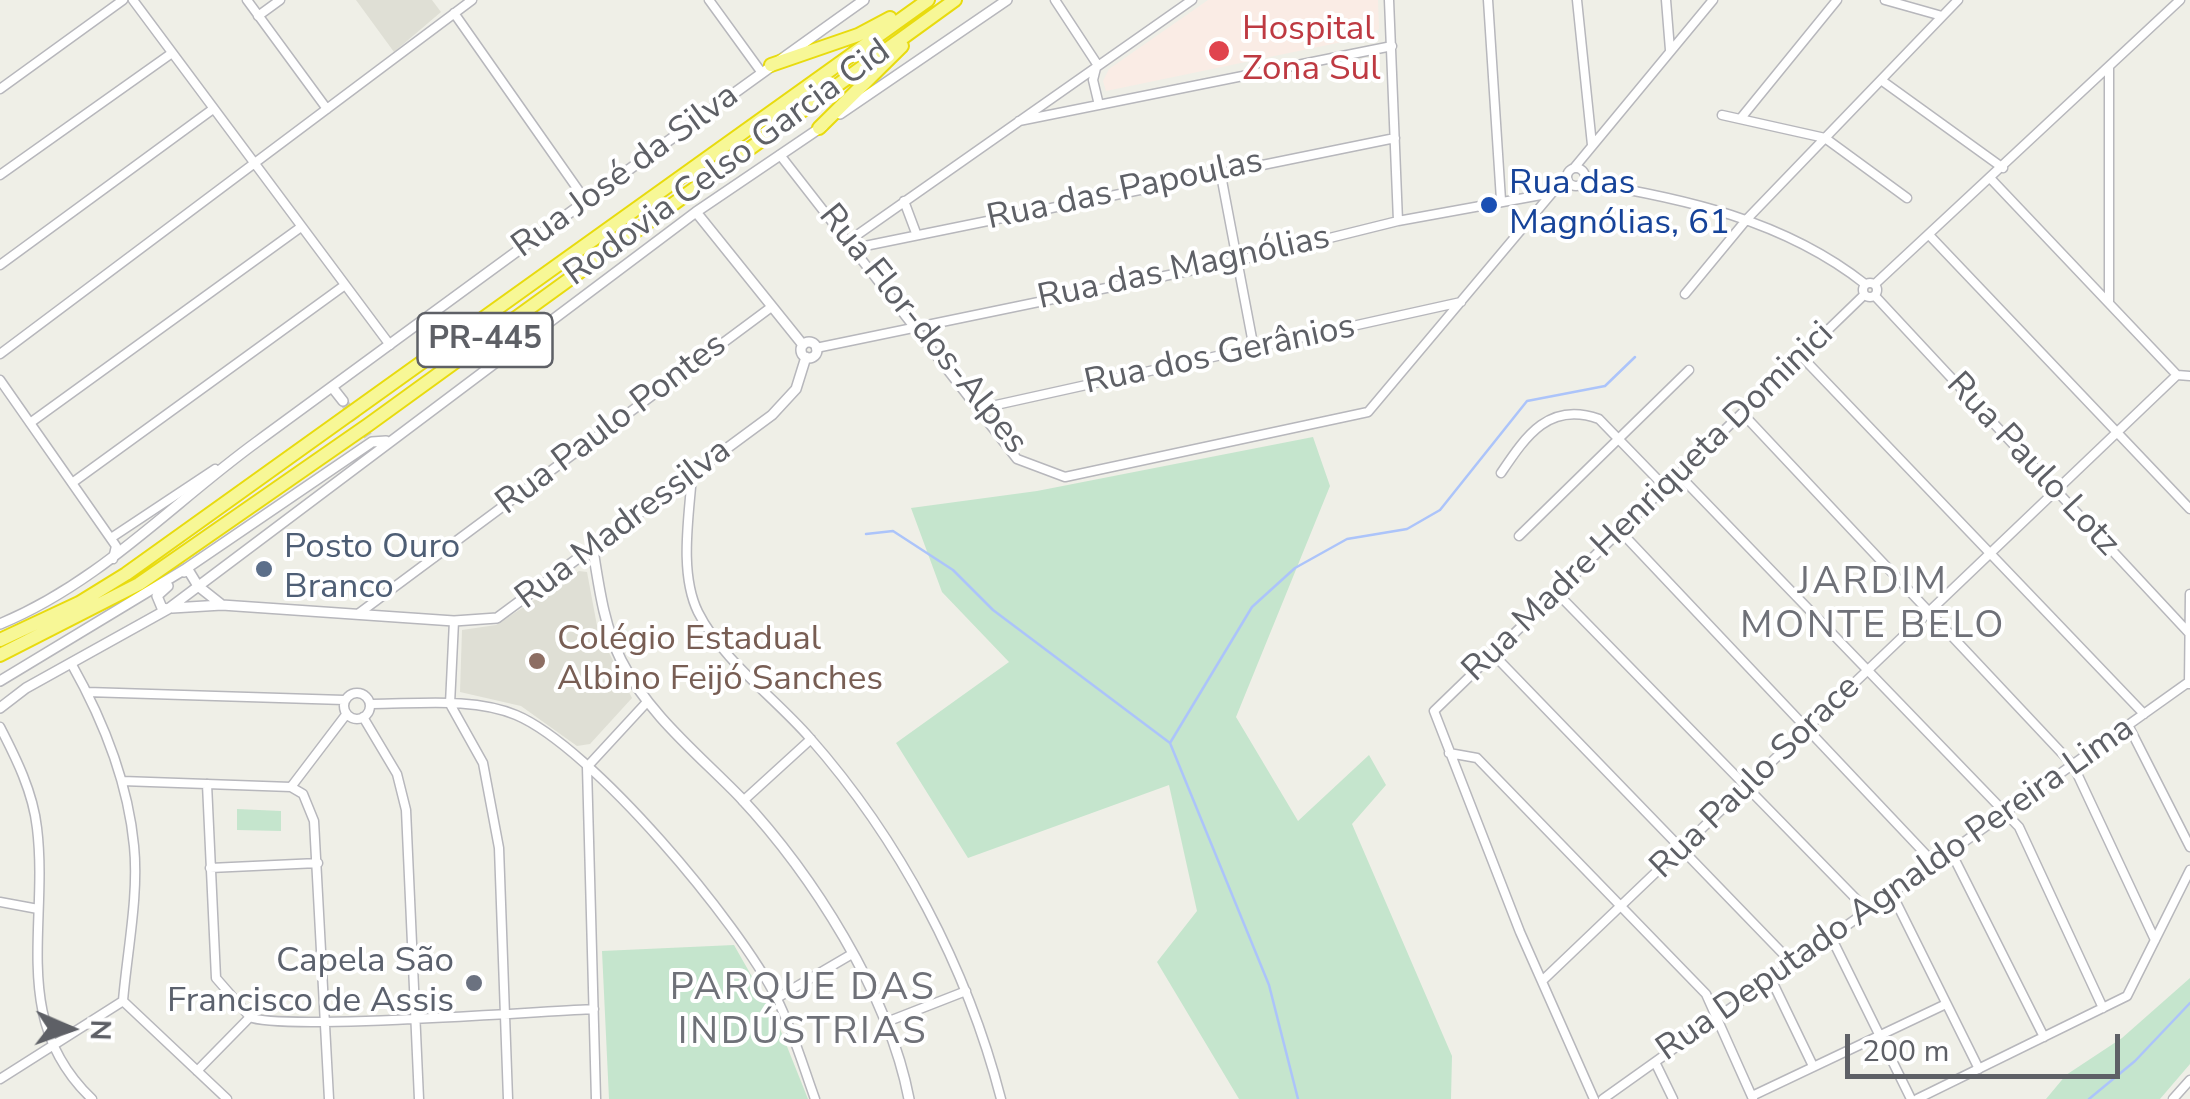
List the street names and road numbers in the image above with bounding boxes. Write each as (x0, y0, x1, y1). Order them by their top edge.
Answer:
street label: Rodovia Celso Garcia Cid (557, 32, 899, 296)
street label: Rua José da Silva (505, 76, 747, 268)
street label: Rua das Papoulas (983, 141, 1267, 241)
street label: Rua Flor-dos-Alpes (808, 197, 1036, 463)
street label: Rua das Magnólias (1034, 218, 1334, 320)
street label: Rua dos Gerânios (1081, 307, 1359, 405)
road number: PR-445 (418, 313, 552, 367)
street label: Rua Madre Henriqueta Dominici (1455, 314, 1843, 692)
street label: Rua Paulo Pontes (489, 325, 735, 525)
street label: Rua Paulo Lotz (1936, 365, 2128, 565)
street label: Rua Madressilva (508, 430, 740, 620)
street label: Rua Paulo Sorace (1642, 667, 1870, 889)
street label: Rua Deputado Agnaldo Pereira Lima (1649, 709, 2143, 1071)

